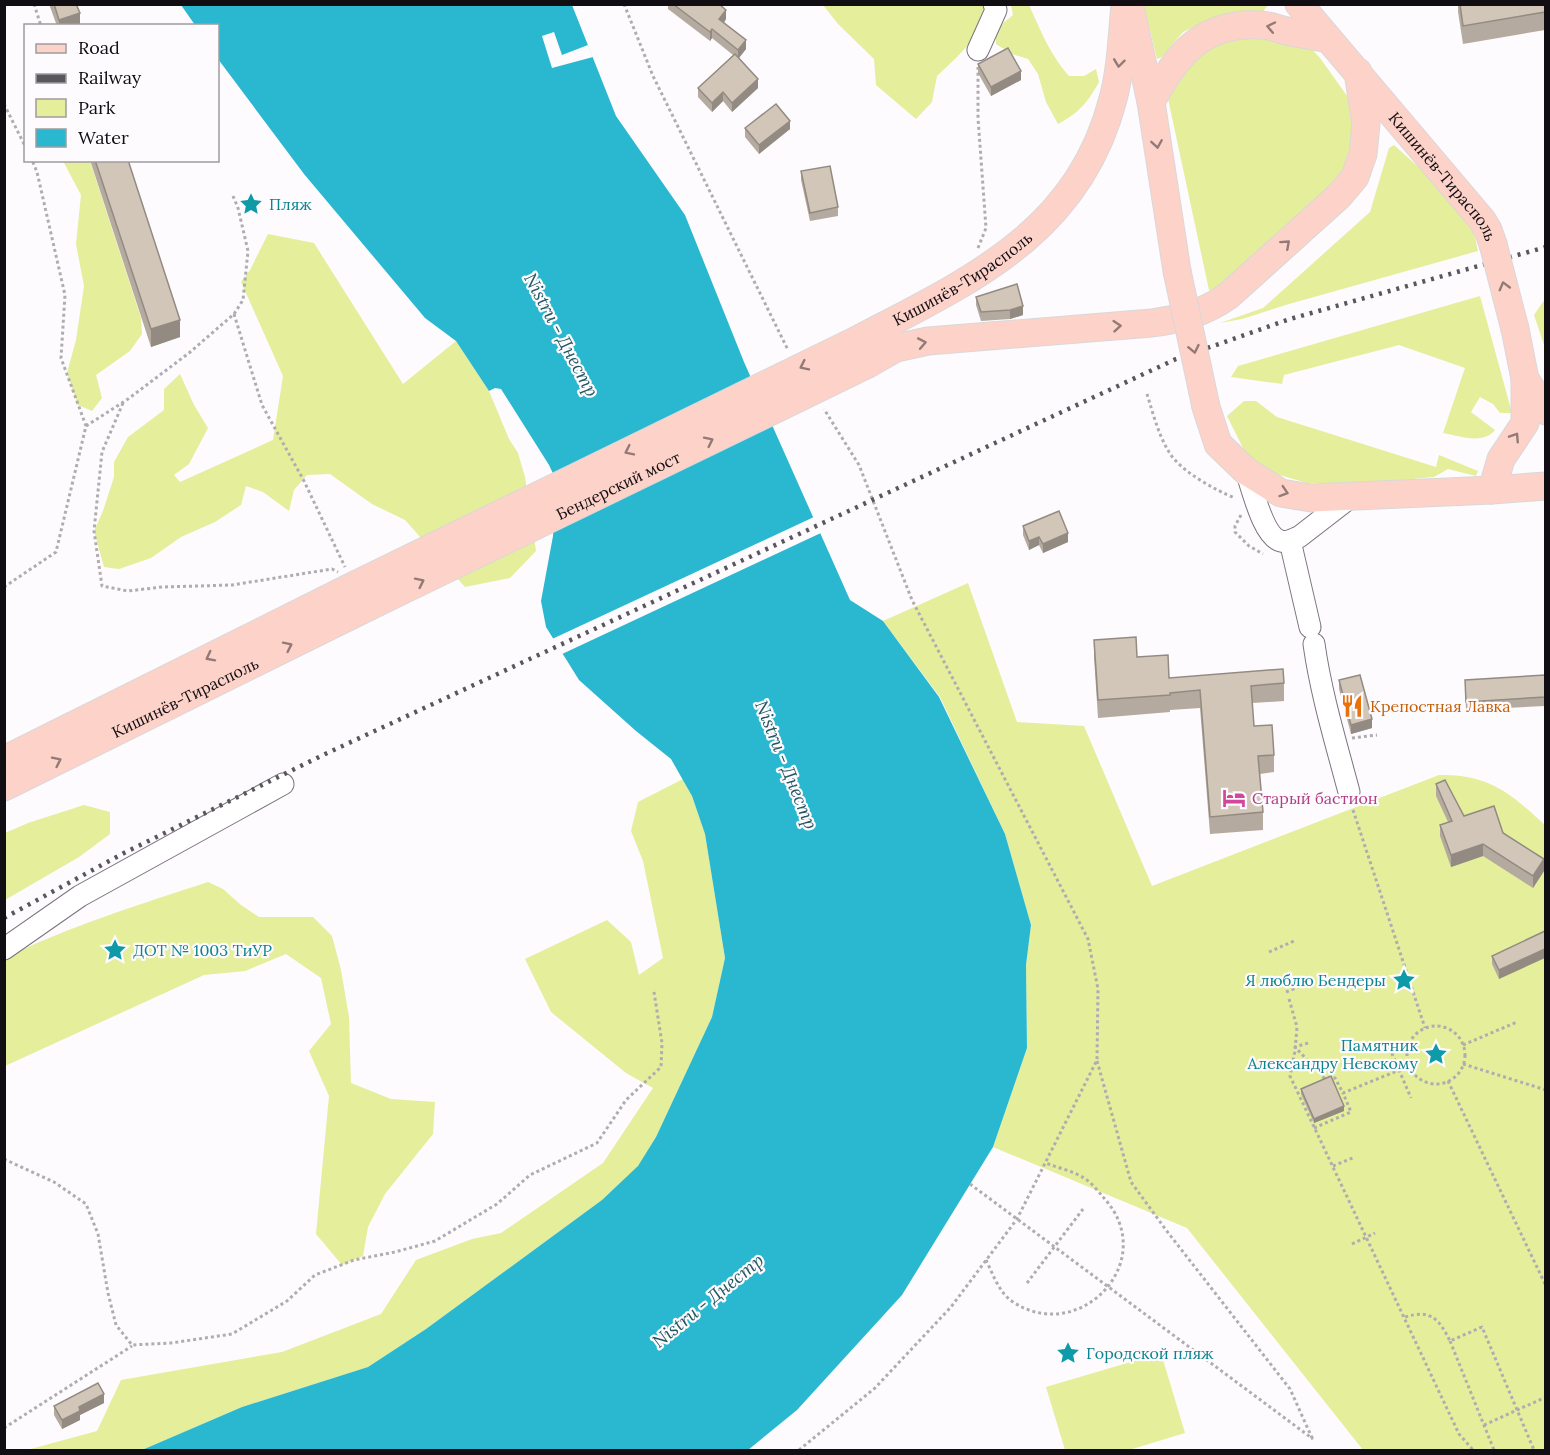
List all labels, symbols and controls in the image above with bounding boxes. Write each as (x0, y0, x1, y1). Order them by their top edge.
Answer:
one-way arrow (1266, 21, 1276, 34)
legend (24, 24, 219, 162)
text: Road (78, 36, 120, 59)
one-way arrow (1113, 58, 1126, 67)
text: Railway (78, 66, 142, 89)
text: Park (78, 96, 116, 119)
street label: Кишинёв-Тирасполь (1385, 108, 1501, 244)
text: Water (78, 126, 129, 149)
one-way arrow (1151, 140, 1163, 149)
place icon: Пляж (238, 191, 264, 217)
place label: Пляж (269, 194, 312, 214)
street label: Кишинёв-Тирасполь (889, 227, 1036, 330)
one-way arrow (1279, 240, 1289, 251)
water label: Nistru - Днестр (519, 269, 604, 401)
one-way arrow (1498, 282, 1511, 292)
one-way arrow (1112, 320, 1121, 333)
one-way arrow (917, 337, 927, 350)
one-way arrow (1187, 343, 1200, 353)
one-way arrow (800, 358, 811, 370)
one-way arrow (1508, 433, 1519, 444)
one-way arrow (703, 437, 714, 449)
one-way arrow (625, 444, 636, 456)
street label: Бендерский мост (553, 447, 683, 524)
one-way arrow (1278, 484, 1289, 497)
one-way arrow (414, 577, 425, 589)
one-way arrow (281, 642, 292, 654)
one-way arrow (205, 649, 216, 661)
street label: Кишинёв-Тирасполь (108, 653, 262, 742)
restaurant icon: Крепостная Лавка (1339, 693, 1365, 719)
place label: Крепостная Лавка (1370, 696, 1510, 716)
water label: Nistru - Днестр (750, 697, 823, 833)
one-way arrow (50, 757, 61, 768)
hotel icon: Старый бастион (1221, 785, 1247, 811)
place label: Старый бастион (1252, 788, 1378, 808)
place icon: ДОТ № 1003 ТиУР (102, 937, 128, 963)
place label: ДОТ № 1003 ТиУР (133, 940, 272, 960)
place icon: Я люблю Бендеры (1391, 967, 1417, 993)
place label: Я люблю Бендеры (1245, 970, 1386, 990)
place label: Памятник Александру Невскому (1246, 1035, 1419, 1073)
place icon: Памятник Александру Невскому (1423, 1041, 1449, 1067)
water label: Nistru - Днестр (647, 1249, 768, 1353)
place icon: Городской пляж (1055, 1340, 1081, 1366)
place label: Городской пляж (1086, 1343, 1214, 1363)

